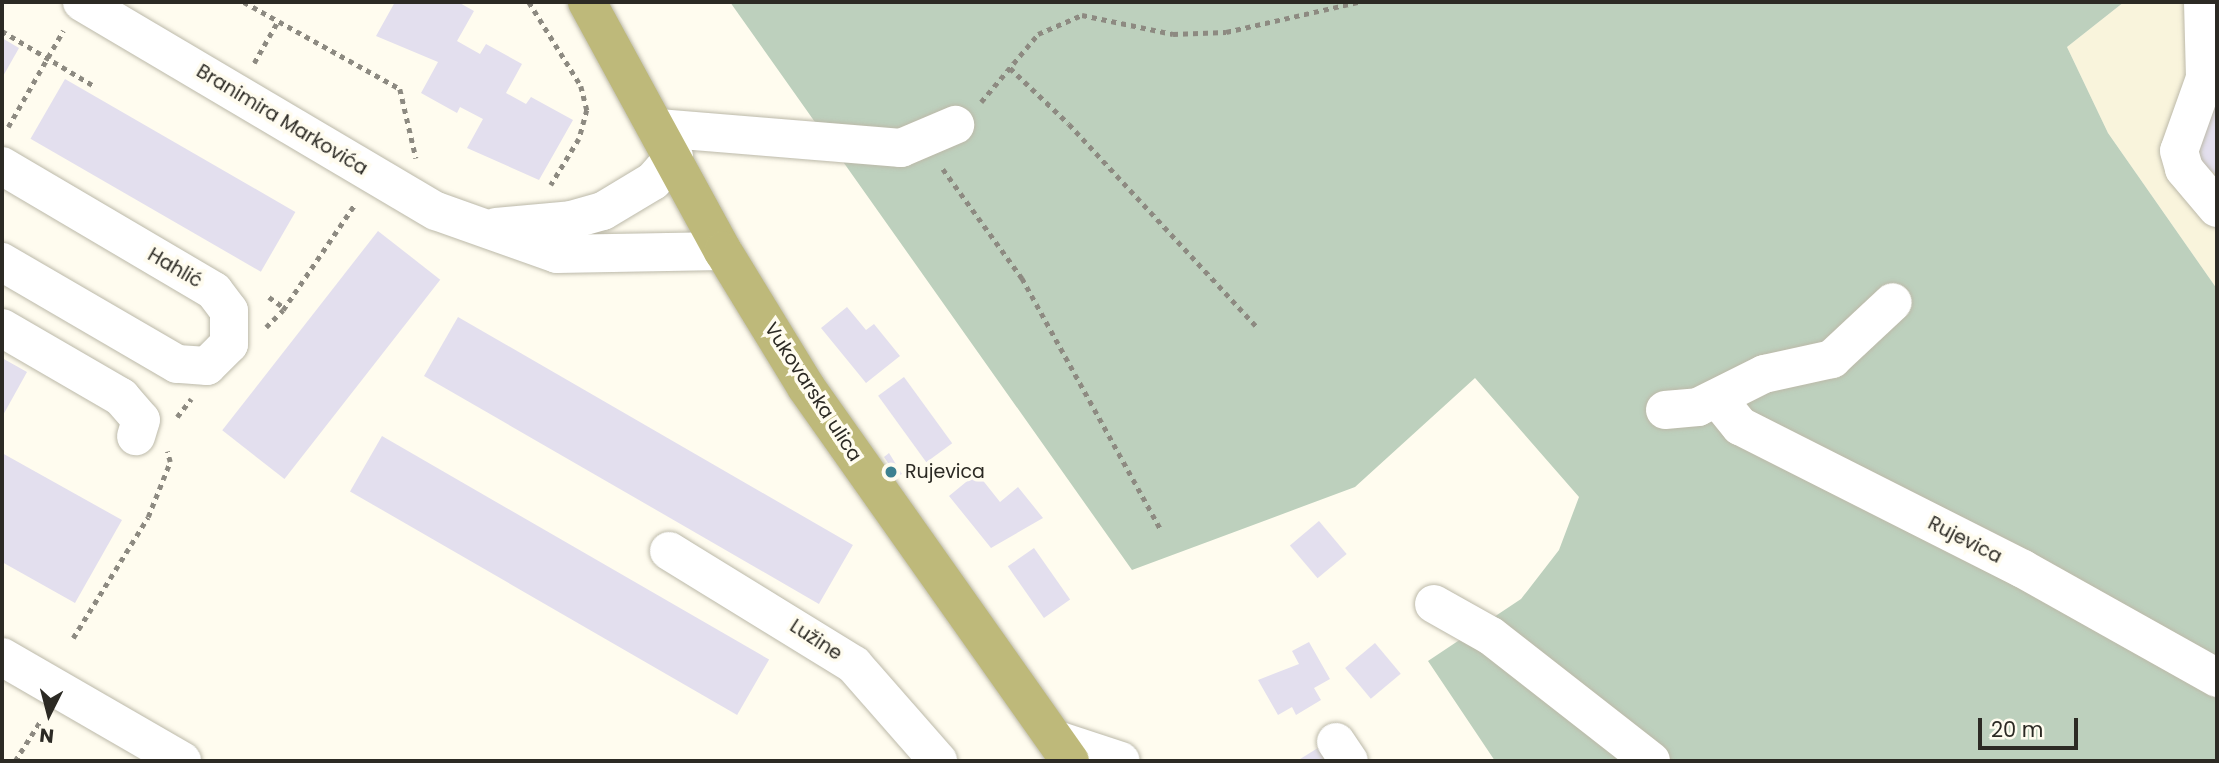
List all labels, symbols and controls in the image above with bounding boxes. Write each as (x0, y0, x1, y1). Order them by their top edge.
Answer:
street label: Branimira Markovića (192, 60, 372, 180)
street label: Hahlić (144, 243, 206, 293)
street label: Vukovarska ulica (760, 318, 866, 466)
place label: Rujevica (905, 461, 985, 483)
marker: Rujevica (883, 464, 899, 480)
street label: Rujevica (1924, 512, 2006, 568)
street label: Lužine (786, 615, 846, 665)
north arrow (14, 679, 84, 749)
scale bar (1981, 704, 2081, 748)
text: 20 m (1991, 715, 2044, 744)
text: N (38, 721, 55, 750)

